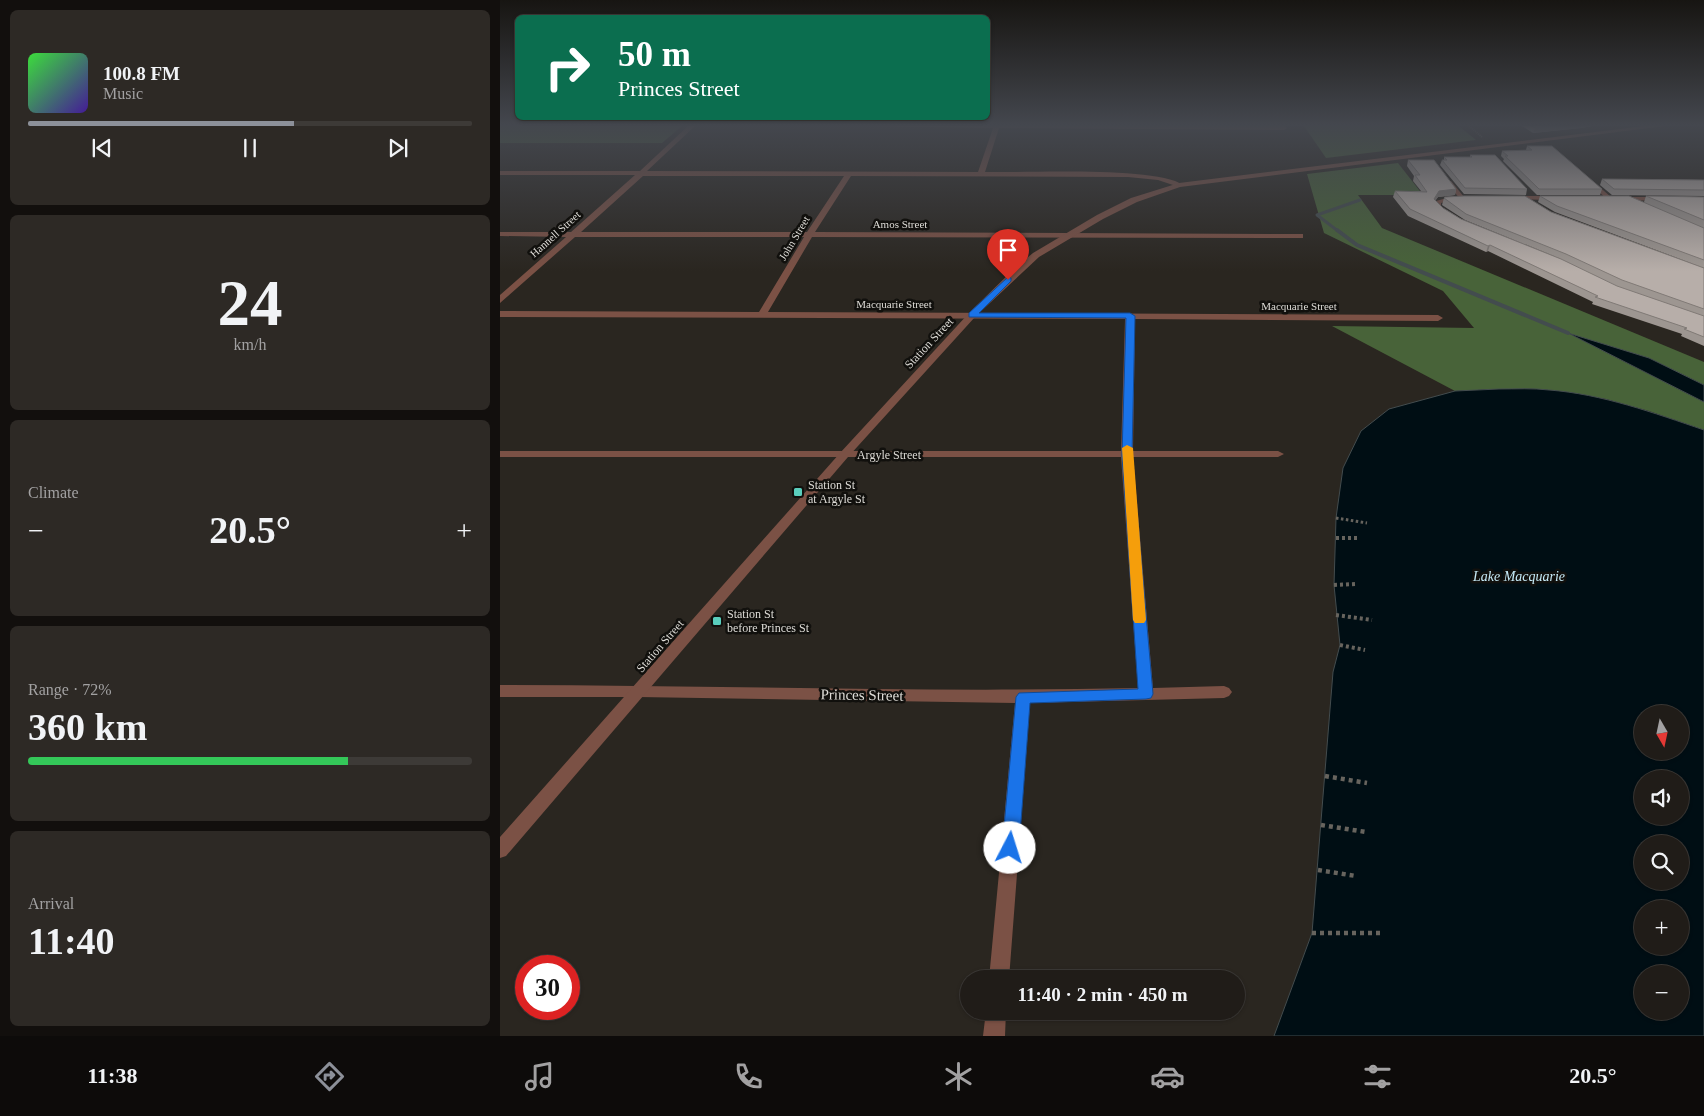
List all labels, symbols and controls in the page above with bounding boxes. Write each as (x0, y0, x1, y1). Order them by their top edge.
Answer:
icon: right (535, 35, 600, 100)
text: 50 m (618, 35, 691, 74)
text: 100.8 FM (103, 63, 180, 84)
text: Princes Street (618, 76, 740, 101)
text: Music (103, 85, 143, 102)
icon: previous (88, 134, 116, 162)
icon: pause (236, 134, 264, 162)
icon: next (384, 134, 412, 162)
street label: Hannell Street (527, 208, 583, 260)
street label: John Street (776, 214, 812, 262)
street label: Amos Street (873, 218, 927, 230)
pin (987, 229, 1029, 280)
icon: arrive (994, 236, 1022, 264)
text: 24 (218, 267, 283, 339)
street label: Macquarie Street (856, 298, 932, 310)
street label: Macquarie Street (1261, 300, 1337, 312)
street label: Station Street (902, 314, 957, 372)
text: km/h (234, 336, 266, 353)
street label: Argyle Street (857, 448, 922, 462)
place label: Station St at Argyle St (808, 478, 866, 506)
text: Climate (28, 484, 79, 501)
marker: Station St at Argyle St (792, 486, 804, 498)
text: 20.5° (209, 509, 291, 551)
text: − (28, 515, 44, 546)
text: + (456, 515, 472, 546)
water label: Lake Macquarie (1472, 569, 1565, 584)
place label: Station St before Princes St (727, 607, 810, 635)
marker: Station St before Princes St (711, 615, 723, 627)
street label: Station Street (633, 616, 687, 675)
text: Range · 72% (28, 681, 112, 698)
street label: Princes Street (820, 686, 904, 704)
north arrow (1634, 705, 1689, 760)
map controls (1634, 705, 1689, 1020)
text: 360 km (28, 706, 147, 748)
button: sound (1634, 770, 1689, 825)
position arrow (983, 821, 1035, 873)
button: search (1634, 835, 1689, 890)
text: Arrival (28, 895, 74, 912)
button: + (1634, 900, 1689, 955)
text: 11:40 (28, 920, 115, 962)
speed limit sign: 30 (515, 955, 580, 1020)
button: − (1634, 965, 1689, 1020)
text: 11:40 · 2 min · 450 m (1018, 984, 1187, 1005)
icon: directions (312, 1059, 347, 1094)
icon: music (522, 1059, 557, 1094)
icon: phone (731, 1059, 766, 1094)
icon: climate (941, 1059, 976, 1094)
icon: car (1150, 1059, 1185, 1094)
icon: filters (1360, 1059, 1395, 1094)
text: 11:38 (87, 1063, 137, 1088)
text: 20.5° (1569, 1063, 1617, 1088)

